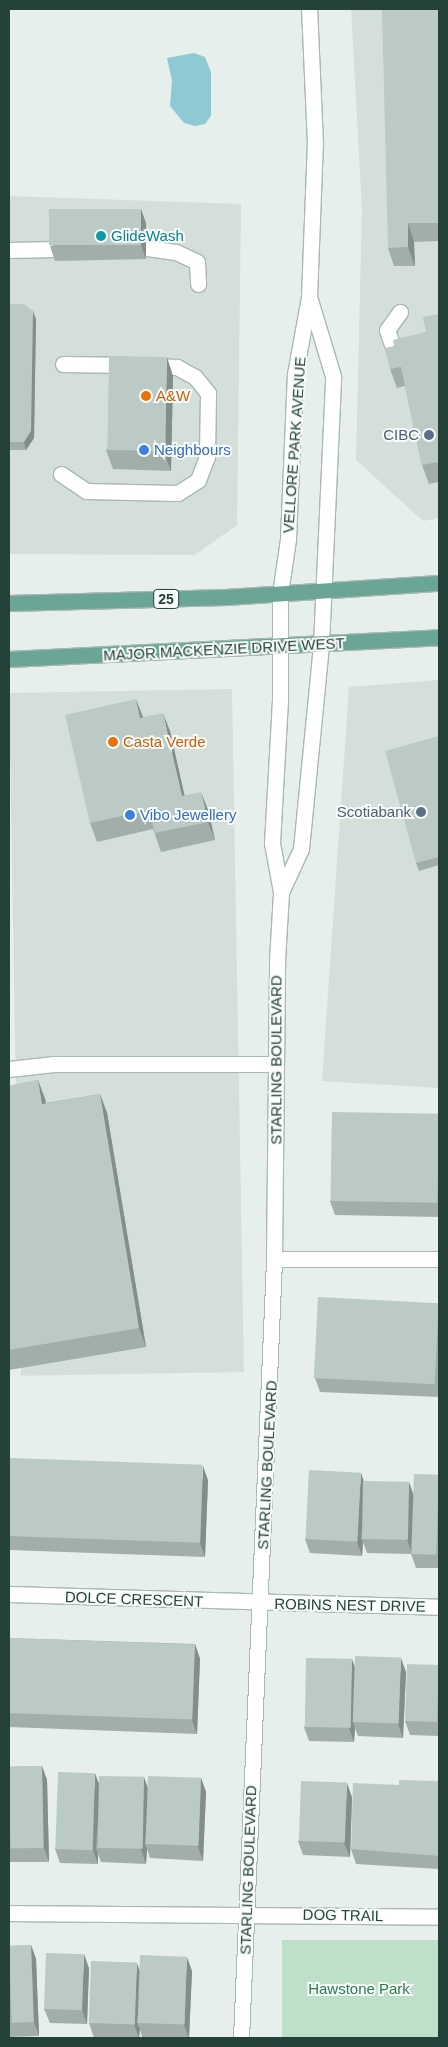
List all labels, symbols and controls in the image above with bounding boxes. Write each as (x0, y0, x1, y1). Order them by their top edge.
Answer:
place label: GlideWash (111, 227, 184, 245)
marker: GlideWash (95, 230, 107, 242)
street label: VELLORE PARK AVENUE (279, 356, 309, 534)
place label: A&W (156, 387, 190, 405)
marker: A&W (140, 390, 152, 402)
place label: CIBC (383, 426, 419, 444)
marker: CIBC (423, 429, 435, 441)
place label: Neighbours (154, 441, 231, 459)
marker: Neighbours (138, 444, 150, 456)
road number: 25 (152, 588, 180, 610)
street label: MAJOR MACKENZIE DRIVE WEST (103, 634, 345, 664)
place label: Casta Verde (123, 733, 206, 751)
marker: Casta Verde (107, 736, 119, 748)
place label: Scotiabank (337, 803, 411, 821)
place label: Vibo Jewellery (140, 806, 236, 824)
marker: Scotiabank (415, 806, 427, 818)
marker: Vibo Jewellery (124, 809, 136, 821)
street label: STARLING BOULEVARD (267, 975, 285, 1145)
street label: STARLING BOULEVARD (254, 1380, 280, 1550)
street label: DOLCE CRESCENT (65, 1588, 203, 1610)
street label: ROBINS NEST DRIVE (274, 1595, 426, 1615)
street label: STARLING BOULEVARD (236, 1785, 260, 1955)
street label: DOG TRAIL (302, 1905, 384, 1925)
park label: Hawstone Park (308, 1980, 410, 1998)

